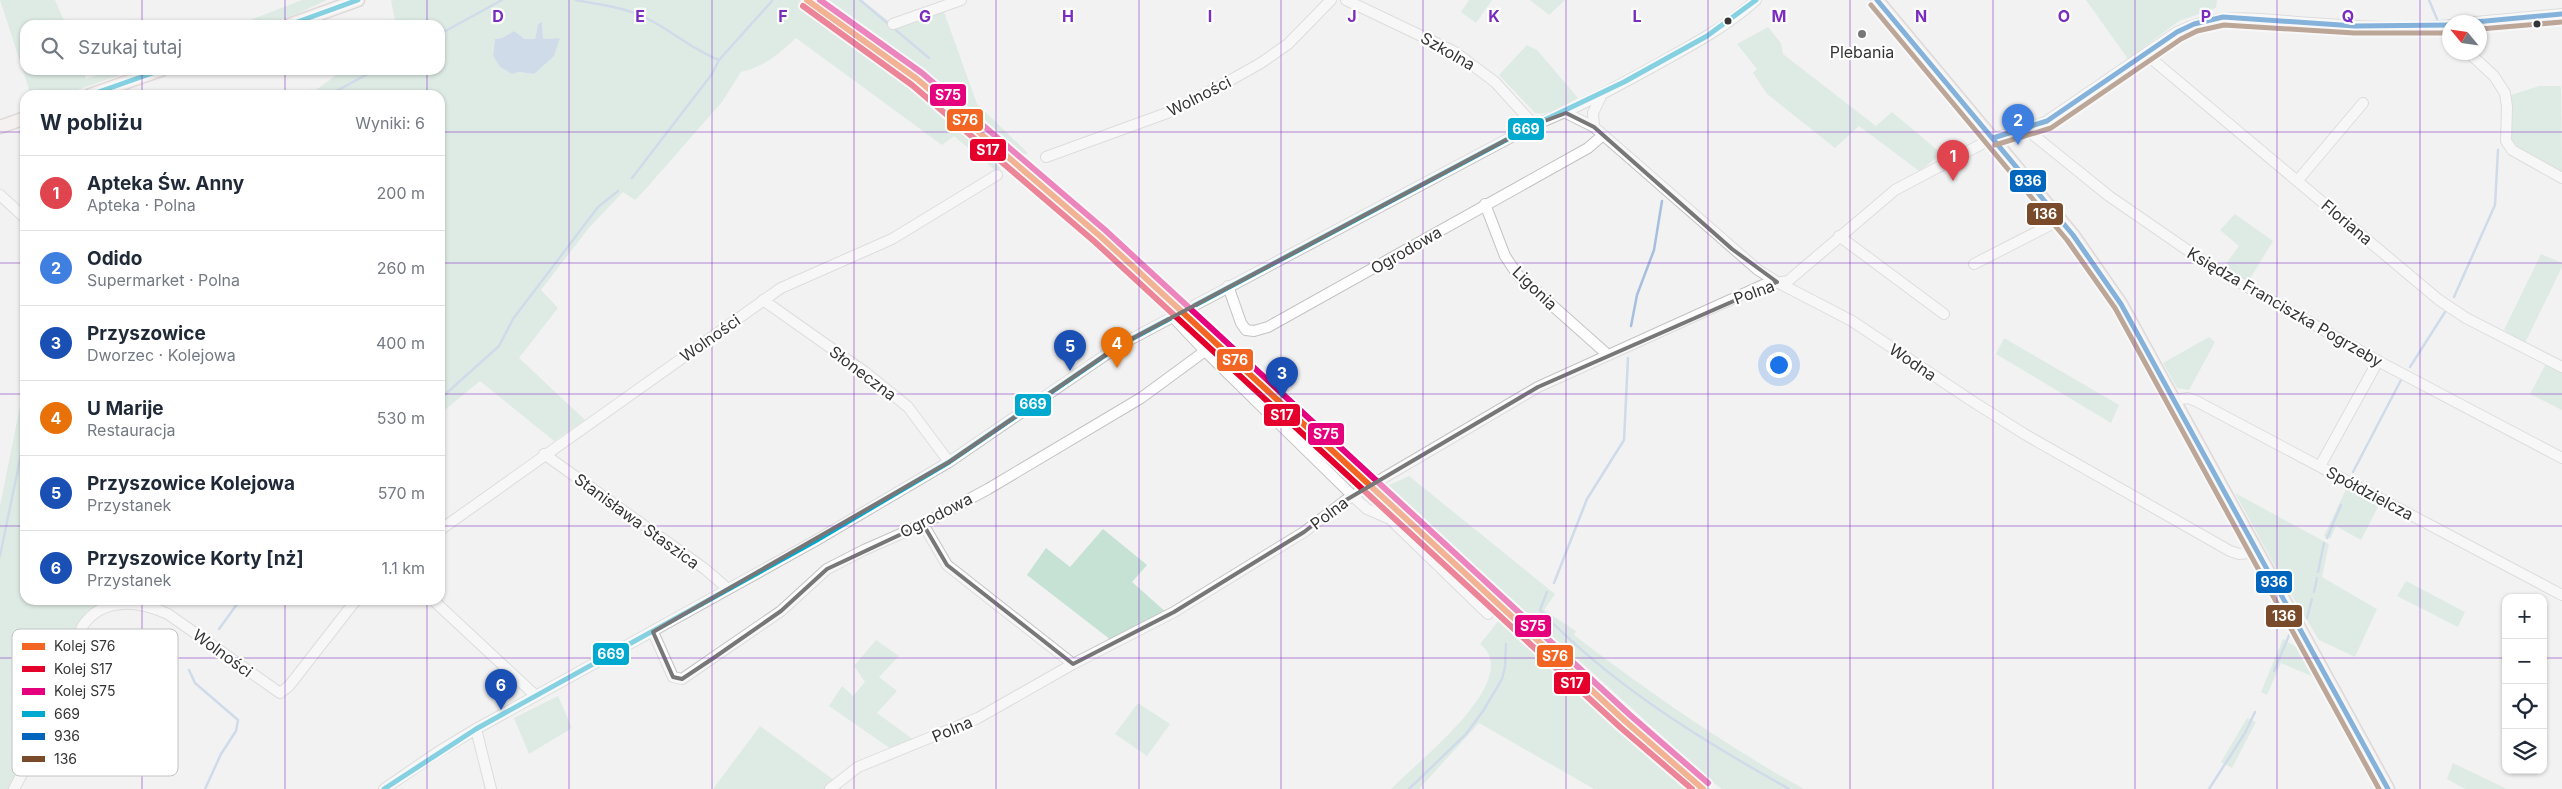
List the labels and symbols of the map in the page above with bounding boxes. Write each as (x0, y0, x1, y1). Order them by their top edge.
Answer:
text: D (492, 6, 504, 26)
text: E (635, 6, 645, 26)
text: F (778, 6, 788, 26)
text: G (919, 6, 931, 26)
text: H (1062, 6, 1074, 26)
text: I (1208, 6, 1212, 26)
text: J (1347, 6, 1357, 26)
text: K (1488, 6, 1500, 26)
text: L (1632, 6, 1642, 26)
text: M (1772, 6, 1786, 26)
text: N (1915, 6, 1927, 26)
text: O (2058, 6, 2070, 26)
text: P (2201, 6, 2211, 26)
text: Q (2342, 6, 2354, 26)
north arrow (2442, 15, 2487, 60)
unlabelled marker (1723, 16, 1733, 26)
unlabelled marker (2532, 19, 2542, 29)
street label: Szkolna (1417, 27, 1479, 75)
marker: Plebania (1856, 28, 1868, 40)
place label: Plebania (1830, 42, 1894, 62)
street label: Wolności (1164, 71, 1234, 121)
line badge: S75 (929, 83, 967, 107)
text: S75 (935, 86, 961, 103)
pin: 2 (2002, 104, 2034, 145)
line badge: S76 (946, 108, 984, 132)
text: S76 (952, 111, 978, 128)
line badge: 669 (1507, 117, 1545, 141)
text: 669 (1512, 120, 1540, 137)
line badge: S17 (969, 138, 1007, 162)
pin: 1 (1937, 140, 1969, 181)
text: S17 (976, 141, 1000, 158)
line badge: 936 (2009, 169, 2047, 193)
text: 936 (2014, 172, 2042, 189)
street label: Floriana (2317, 195, 2377, 249)
line badge: 136 (2026, 202, 2064, 226)
text: 136 (2033, 205, 2057, 222)
street label: Ogrodowa (1367, 222, 1445, 278)
street label: Księdza Franciszka Pogrzeby (2184, 243, 2386, 371)
street label: Ligonia (1508, 262, 1562, 314)
street label: Polna (1731, 275, 1777, 309)
street label: Wolności (676, 310, 744, 366)
pin: 4 (1101, 327, 1133, 368)
pin: 5 (1054, 330, 1086, 371)
street label: Wodna (1886, 339, 1940, 385)
street label: Słoneczna (826, 341, 900, 405)
line badge: S76 (1216, 348, 1254, 372)
text: S76 (1222, 351, 1248, 368)
your location (1766, 352, 1792, 378)
pin: 3 (1266, 357, 1298, 398)
line badge: 669 (1014, 393, 1052, 417)
text: 669 (1019, 395, 1047, 412)
line badge: S17 (1263, 403, 1301, 427)
text: S17 (1270, 406, 1294, 423)
line badge: S75 (1307, 422, 1345, 446)
text: S75 (1313, 425, 1339, 442)
street label: Spółdzielcza (2323, 462, 2417, 524)
street label: Stanisława Staszica (571, 469, 703, 573)
street label: Ogrodowa (896, 488, 976, 542)
street label: Polna (1306, 492, 1352, 534)
line badge: 936 (2255, 570, 2293, 594)
text: 936 (2260, 573, 2288, 590)
line badge: 136 (2265, 604, 2303, 628)
text: 136 (2272, 607, 2296, 624)
line badge: S75 (1514, 614, 1552, 638)
text: S75 (1520, 617, 1546, 634)
street label: Wolności (189, 625, 257, 681)
legend (12, 629, 178, 776)
text: Kolej S76 (54, 637, 116, 654)
line badge: 669 (592, 642, 630, 666)
line badge: S76 (1536, 644, 1574, 668)
text: 669 (597, 645, 625, 662)
text: S76 (1542, 647, 1568, 664)
text: Kolej S17 (54, 660, 113, 677)
pin: 6 (485, 669, 517, 710)
line badge: S17 (1553, 671, 1591, 695)
text: S17 (1560, 674, 1584, 691)
text: Kolej S75 (54, 682, 115, 699)
text: 669 (54, 705, 80, 722)
street label: Polna (929, 712, 975, 746)
text: 936 (54, 727, 80, 744)
text: 136 (54, 750, 77, 767)

